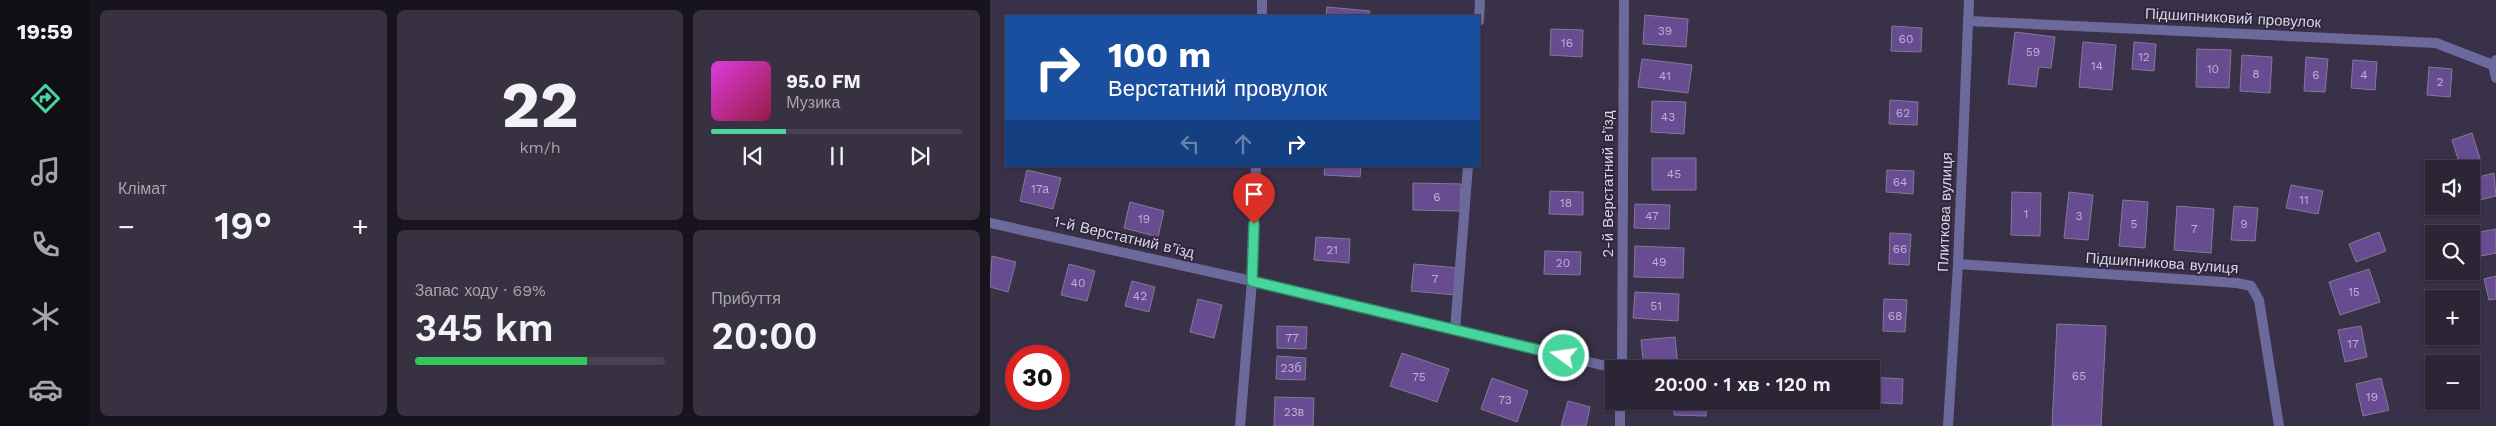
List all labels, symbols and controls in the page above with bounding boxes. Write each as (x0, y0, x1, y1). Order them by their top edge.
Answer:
street label: Підшипниковий провулок (2144, 4, 2322, 32)
text: 19:59 (17, 19, 73, 44)
house number: 39 (1658, 24, 1672, 38)
house number: 60 (1899, 32, 1913, 46)
text: 100 m (1108, 34, 1211, 76)
icon: right (1025, 35, 1090, 100)
house number: 16 (1561, 36, 1573, 50)
house number: 59 (2026, 45, 2040, 59)
house number: 12 (2138, 50, 2150, 64)
house number: 14 (2091, 59, 2103, 73)
house number: 10 (2207, 62, 2219, 76)
text: 22 (501, 67, 579, 143)
house number: 8 (2252, 67, 2260, 81)
house number: 6 (2312, 68, 2320, 82)
house number: 4 (2360, 68, 2368, 82)
house number: 41 (1659, 69, 1671, 83)
text: 95.0 FM (786, 70, 861, 93)
house number: 2 (2437, 75, 2444, 89)
text: Верстатний провулок (1108, 76, 1327, 101)
icon: directions (28, 81, 63, 116)
text: Музика (786, 93, 840, 112)
house number: 62 (1896, 106, 1910, 120)
street label: 2-й Верстатний в’їзд (1599, 110, 1617, 257)
house number: 43 (1661, 110, 1675, 124)
icon: left (1176, 130, 1204, 158)
icon: ahead (1229, 130, 1257, 158)
icon: right (1282, 130, 1310, 158)
text: km/h (519, 138, 561, 157)
icon: previous (739, 142, 767, 170)
icon: pause (823, 142, 851, 170)
icon: next (906, 142, 934, 170)
street label: Плиткова вулиця (1934, 152, 1956, 272)
icon: music (28, 154, 63, 189)
map controls (2425, 160, 2480, 410)
button: sound (2425, 160, 2480, 215)
house number: 45 (1667, 167, 1681, 181)
pin (1233, 173, 1275, 224)
house number: 64 (1893, 175, 1907, 189)
text: Клімат (118, 179, 167, 198)
icon: arrive (1240, 180, 1268, 208)
house number: 17а (1031, 182, 1049, 196)
house number: 6 (1433, 190, 1441, 204)
house number: 11 (2299, 193, 2309, 207)
house number: 18 (1560, 196, 1572, 210)
text: 19° (215, 204, 272, 248)
house number: 1 (2024, 207, 2028, 221)
house number: 47 (1645, 209, 1659, 223)
house number: 3 (2076, 209, 2083, 223)
text: − (118, 210, 135, 243)
text: + (352, 210, 369, 243)
street label: 1-й Верстатний в’їзд (1052, 212, 1197, 262)
house number: 19 (1138, 212, 1150, 226)
house number: 5 (2131, 217, 2138, 231)
house number: 9 (2240, 217, 2248, 231)
house number: 7 (2191, 222, 2198, 236)
button: search (2425, 225, 2480, 280)
icon: phone (28, 227, 63, 262)
house number: 66 (1893, 242, 1907, 256)
house number: 21 (1326, 243, 1338, 257)
street label: Підшипникова вулиця (2085, 249, 2239, 277)
house number: 49 (1652, 255, 1666, 269)
house number: 20 (1556, 256, 1570, 270)
house number: 7 (1432, 272, 1439, 286)
house number: 40 (1071, 276, 1085, 290)
text: Запас ходу · 69% (415, 281, 546, 300)
house number: 15 (2348, 285, 2360, 299)
text: Прибуття (711, 289, 781, 308)
house number: 42 (1133, 289, 1147, 303)
button: + (2425, 290, 2480, 345)
icon: climate (28, 299, 63, 334)
house number: 51 (1650, 299, 1662, 313)
text: 345 km (415, 306, 554, 350)
house number: 68 (1888, 309, 1902, 323)
text: 20:00 (711, 314, 818, 358)
position arrow (1537, 329, 1589, 381)
house number: 77 (1285, 331, 1299, 345)
house number: 17 (2347, 337, 2359, 351)
speed limit sign: 30 (1005, 345, 1070, 410)
button: − (2425, 355, 2480, 410)
house number: 23б (1281, 361, 1302, 375)
house number: 65 (2072, 369, 2086, 383)
house number: 75 (1412, 370, 1426, 384)
icon: car (28, 372, 63, 407)
text: 20:00 · 1 хв · 120 m (1654, 373, 1831, 396)
house number: 19 (2366, 390, 2378, 404)
house number: 73 (1498, 393, 1512, 407)
house number: 23в (1284, 405, 1304, 419)

